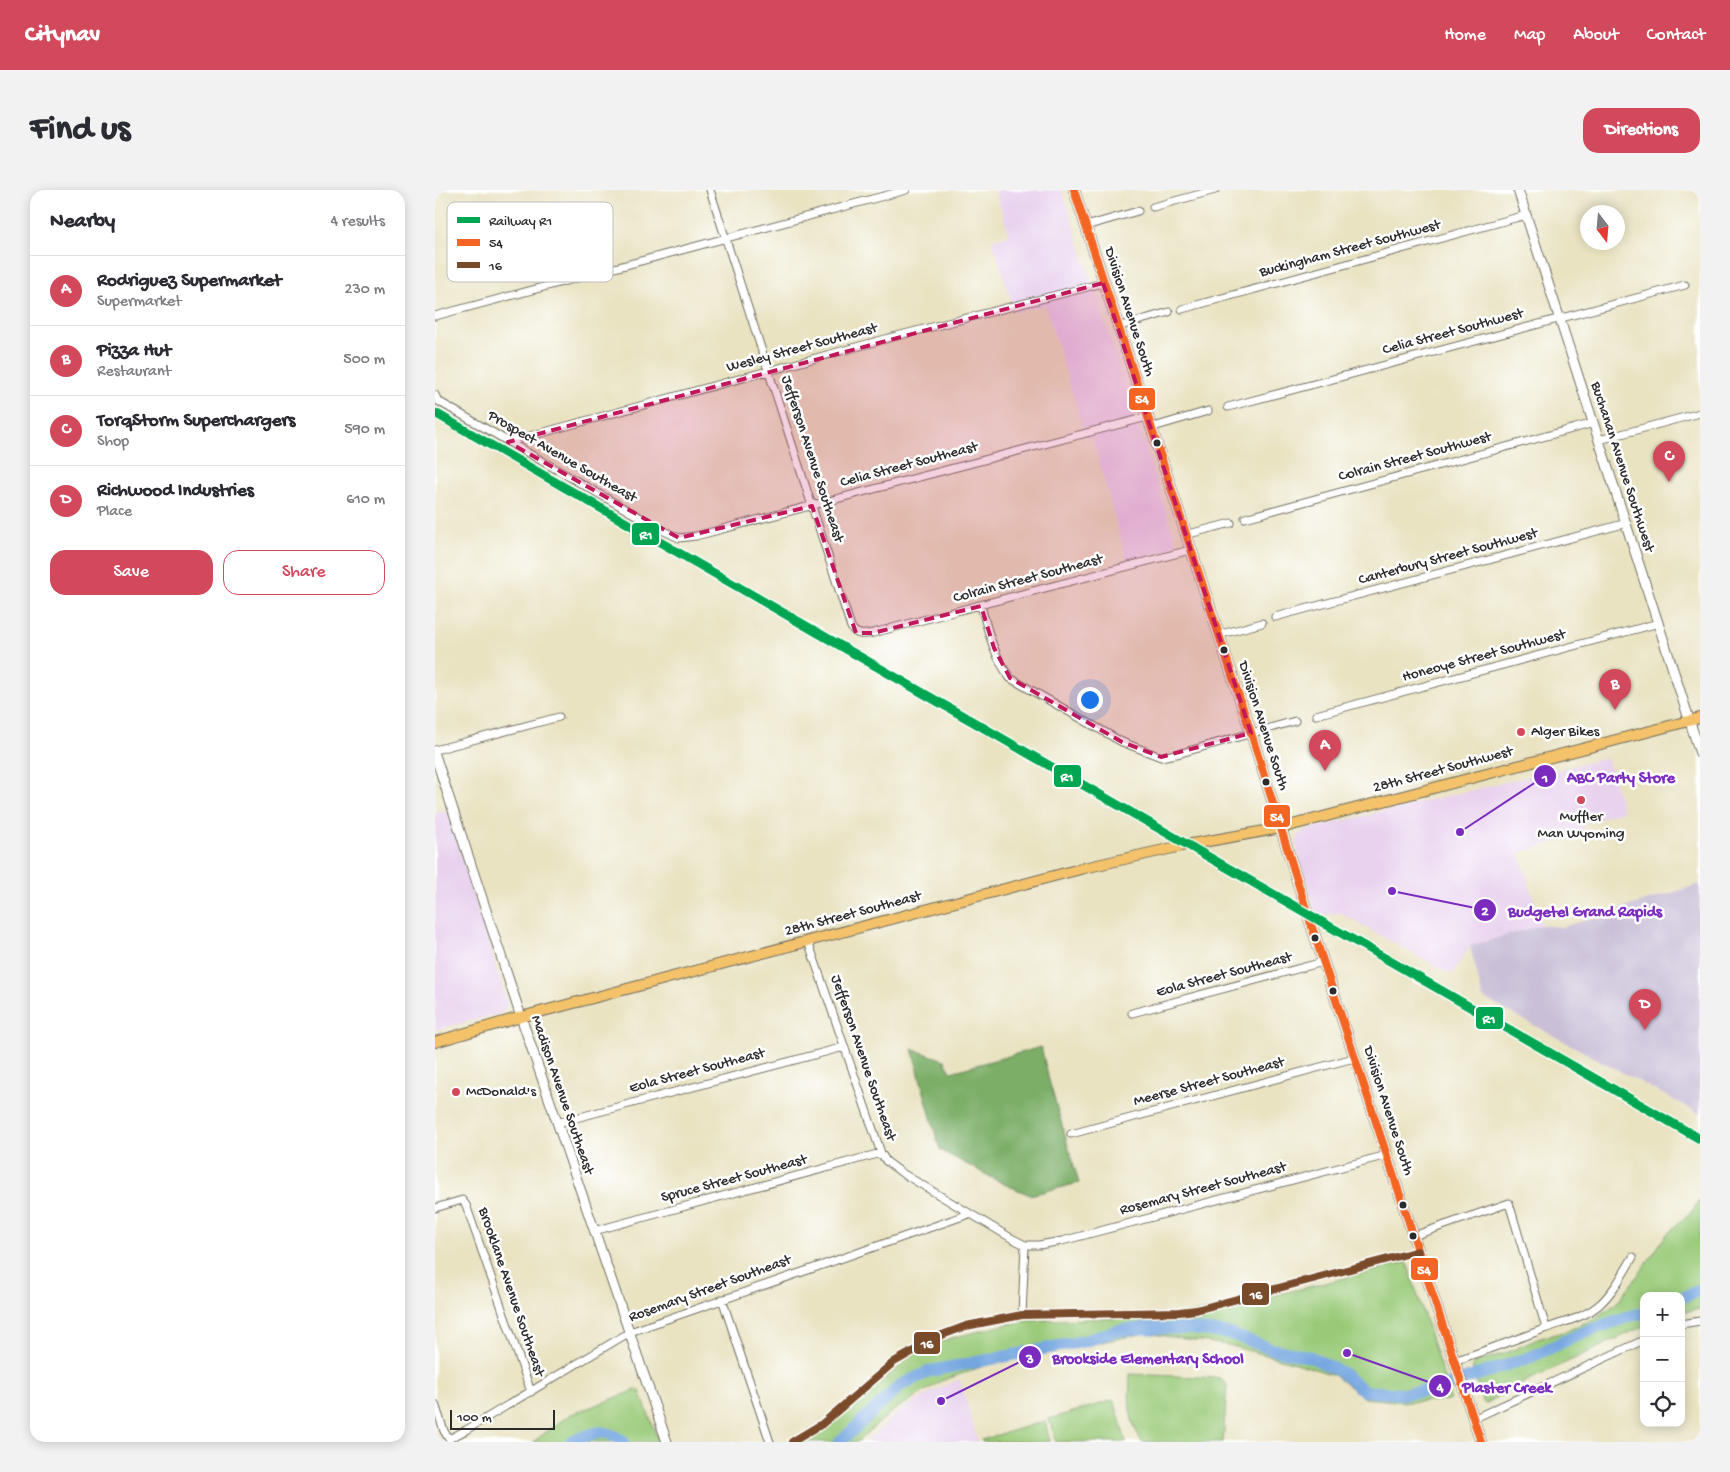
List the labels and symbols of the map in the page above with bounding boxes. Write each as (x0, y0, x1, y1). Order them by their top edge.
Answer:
legend (447, 202, 613, 282)
north arrow (1580, 205, 1625, 250)
text: Railway R1 (489, 214, 552, 231)
street label: Buckingham Street Southwest (1257, 216, 1444, 282)
text: 54 (489, 236, 503, 253)
street label: Division Avenue South (1099, 244, 1158, 379)
text: 16 (488, 259, 503, 276)
street label: Celia Street Southwest (1381, 304, 1527, 359)
street label: Wesley Street Southeast (725, 319, 881, 377)
street label: Jefferson Avenue Southeast (777, 373, 848, 546)
street label: Buchanan Avenue Southwest (1586, 379, 1659, 556)
line badge: 54 (1128, 387, 1156, 411)
text: 54 (1135, 392, 1149, 409)
street label: Prospect Avenue Southeast (483, 406, 641, 508)
street label: Colrain Street Southwest (1337, 427, 1495, 486)
street label: Celia Street Southeast (838, 438, 981, 492)
unlabelled marker (1152, 438, 1162, 448)
pin: C (1653, 441, 1685, 482)
line badge: R1 (631, 522, 660, 546)
street label: Canterbury Street Southwest (1357, 524, 1541, 590)
text: R1 (639, 528, 653, 545)
street label: Colrain Street Southeast (951, 550, 1107, 608)
street label: Honeoye Street Southwest (1400, 625, 1569, 686)
unlabelled marker (1219, 645, 1229, 655)
street label: Division Avenue South (1233, 658, 1292, 793)
pin: B (1599, 669, 1631, 710)
your location (1077, 687, 1103, 713)
place label: Alger Bikes (1531, 723, 1600, 741)
marker: Alger Bikes (1515, 726, 1527, 738)
pin: A (1309, 730, 1341, 771)
street label: 28th Street Southwest (1371, 742, 1517, 797)
callout: ABC Party Store (1532, 761, 1685, 792)
line badge: R1 (1053, 764, 1082, 788)
text: R1 (1060, 770, 1074, 787)
text: 1 (1541, 770, 1548, 788)
text: ABC Party Store (1566, 770, 1676, 789)
unlabelled marker (1261, 777, 1271, 787)
marker: Muffler Man Wyoming (1575, 794, 1587, 806)
line badge: 54 (1263, 804, 1291, 828)
place label: Muffler Man Wyoming (1538, 808, 1624, 843)
text: 54 (1270, 810, 1284, 827)
street label: 28th Street Southeast (783, 887, 925, 941)
callout: Budgetel Grand Rapids (1473, 894, 1672, 925)
text: 2 (1481, 903, 1489, 921)
text: Budgetel Grand Rapids (1507, 904, 1663, 923)
unlabelled marker (1310, 933, 1320, 943)
street label: Eola Street Southeast (1154, 948, 1296, 1002)
street label: Jefferson Avenue Southeast (826, 973, 900, 1145)
unlabelled marker (1328, 986, 1338, 996)
pin: D (1629, 989, 1661, 1030)
line badge: R1 (1475, 1006, 1504, 1030)
text: R1 (1482, 1012, 1496, 1029)
street label: Madison Avenue Southeast (526, 1013, 598, 1179)
street label: Division Avenue South (1358, 1043, 1417, 1178)
street label: Eola Street Southeast (627, 1044, 769, 1098)
street label: Meerse Street Southeast (1132, 1053, 1288, 1111)
place label: McDonald's (466, 1083, 536, 1101)
marker: McDonald's (450, 1086, 462, 1098)
street label: Spruce Street Southeast (659, 1150, 811, 1207)
street label: Rosemary Street Southeast (1118, 1158, 1290, 1220)
unlabelled marker (1398, 1200, 1408, 1210)
street label: Brooklane Avenue Southeast (473, 1204, 549, 1381)
unlabelled marker (1408, 1231, 1418, 1241)
street label: Rosemary Street Southeast (626, 1251, 795, 1327)
line badge: 54 (1410, 1257, 1439, 1281)
text: 54 (1417, 1263, 1431, 1280)
line badge: 16 (1241, 1282, 1270, 1306)
text: 16 (1249, 1288, 1263, 1305)
line badge: 16 (913, 1331, 941, 1355)
text: 16 (920, 1337, 934, 1354)
callout: Brookside Elementary School (1017, 1342, 1254, 1373)
text: 3 (1025, 1351, 1034, 1369)
text: Brookside Elementary School (1051, 1351, 1244, 1370)
callout: Plaster Creek (1428, 1371, 1562, 1402)
text: 4 (1435, 1379, 1444, 1397)
text: Plaster Creek (1461, 1380, 1554, 1399)
scale bar (450, 1407, 555, 1430)

